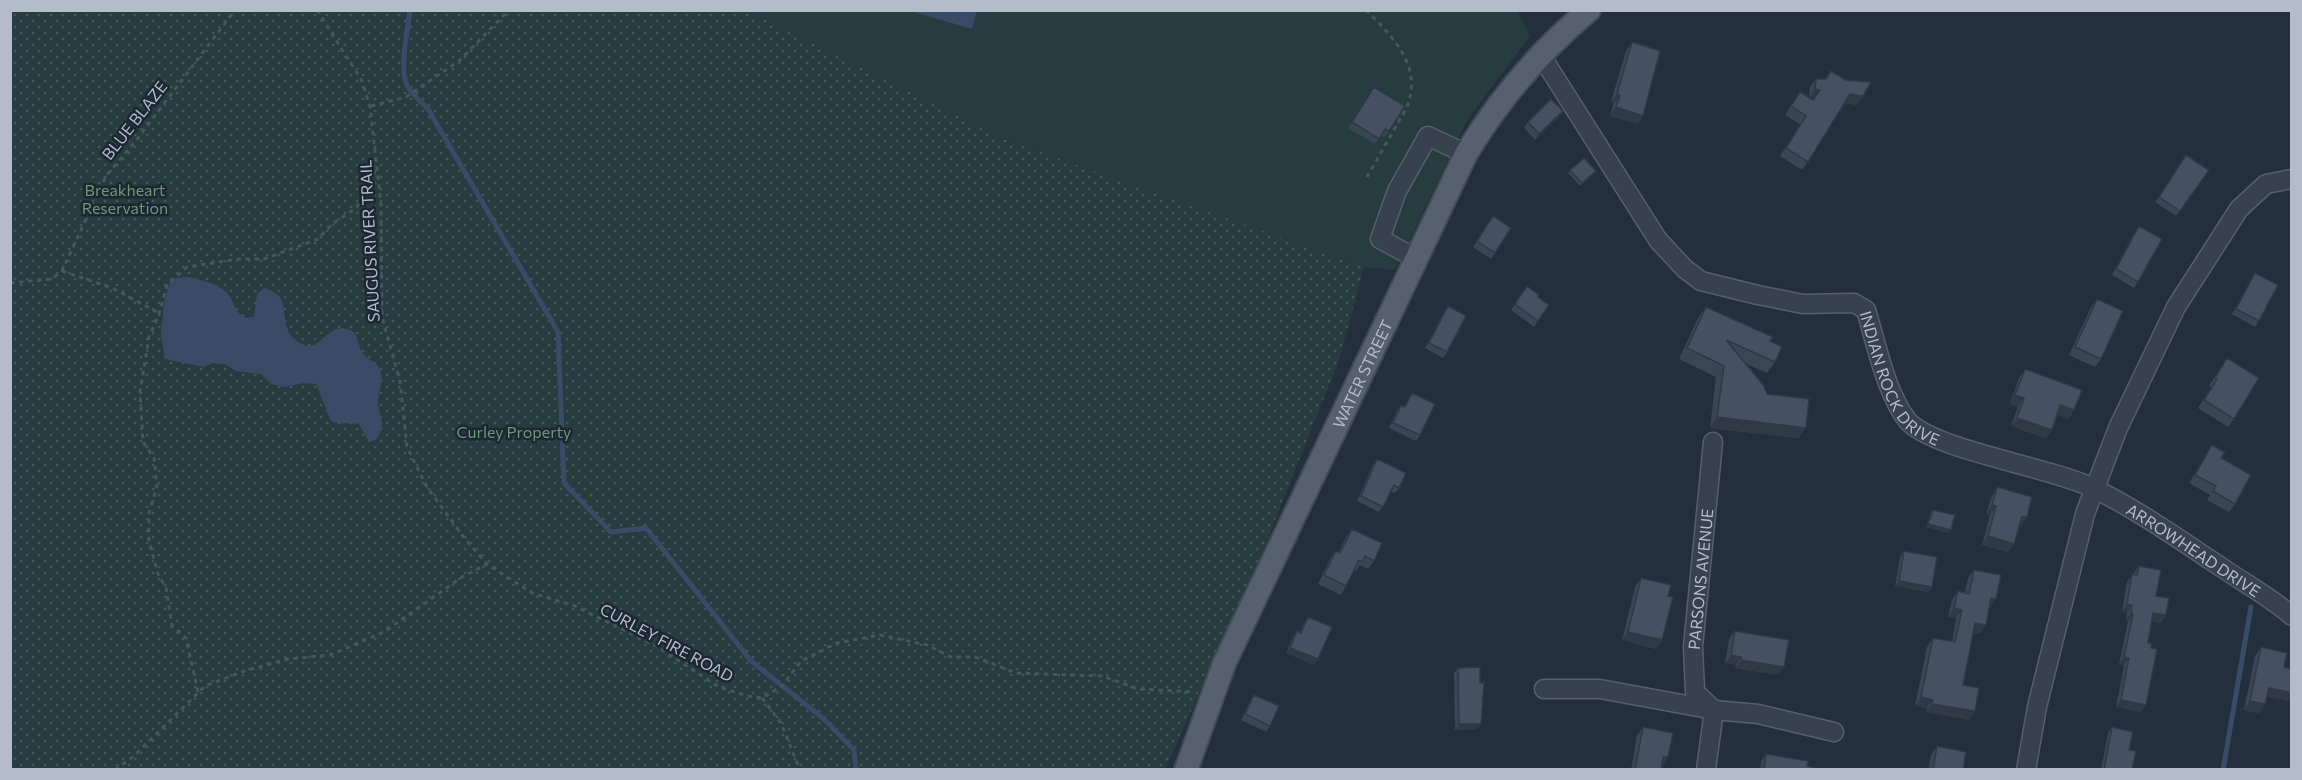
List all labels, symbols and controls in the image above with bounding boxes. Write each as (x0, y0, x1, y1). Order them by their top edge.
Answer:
street label: BLUE BLAZE (97, 77, 171, 163)
street label: SAUGUS RIVER TRAIL (355, 159, 383, 323)
park label: Breakheart Reservation (82, 180, 168, 217)
street label: INDIAN ROCK DRIVE (1857, 308, 1943, 448)
street label: WATER STREET (1328, 316, 1396, 431)
park label: Curley Property (457, 422, 571, 441)
street label: ARROWHEAD DRIVE (2123, 499, 2265, 600)
street label: PARSONS AVENUE (1683, 508, 1716, 650)
street label: CURLEY FIRE ROAD (597, 599, 737, 685)

